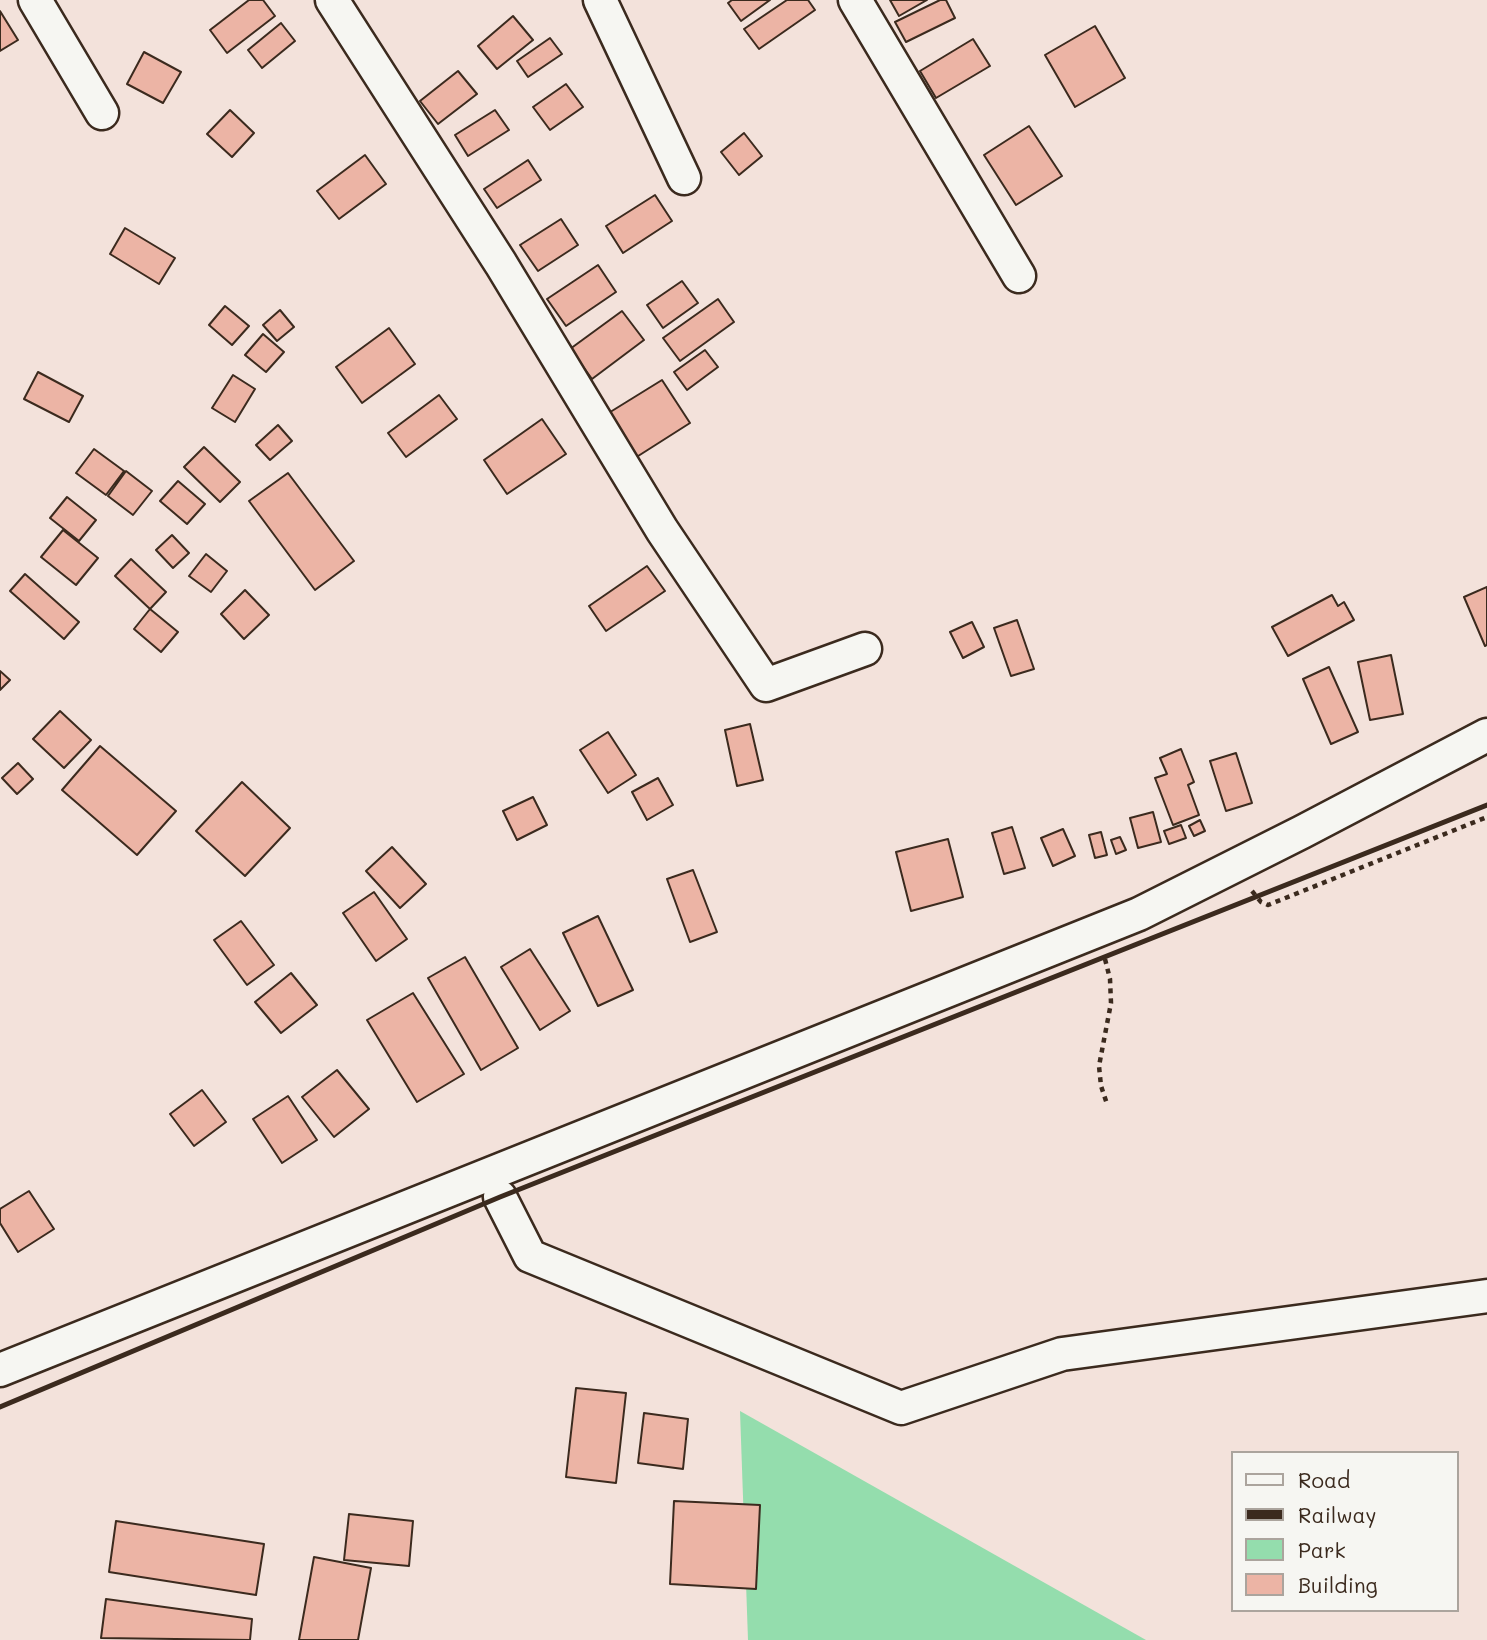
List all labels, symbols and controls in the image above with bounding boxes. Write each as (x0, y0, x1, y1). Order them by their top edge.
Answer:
legend (1232, 1451, 1459, 1612)
text: Road (1298, 1466, 1350, 1493)
text: Railway (1298, 1501, 1377, 1528)
text: Park (1298, 1536, 1346, 1563)
text: Building (1298, 1571, 1378, 1598)

